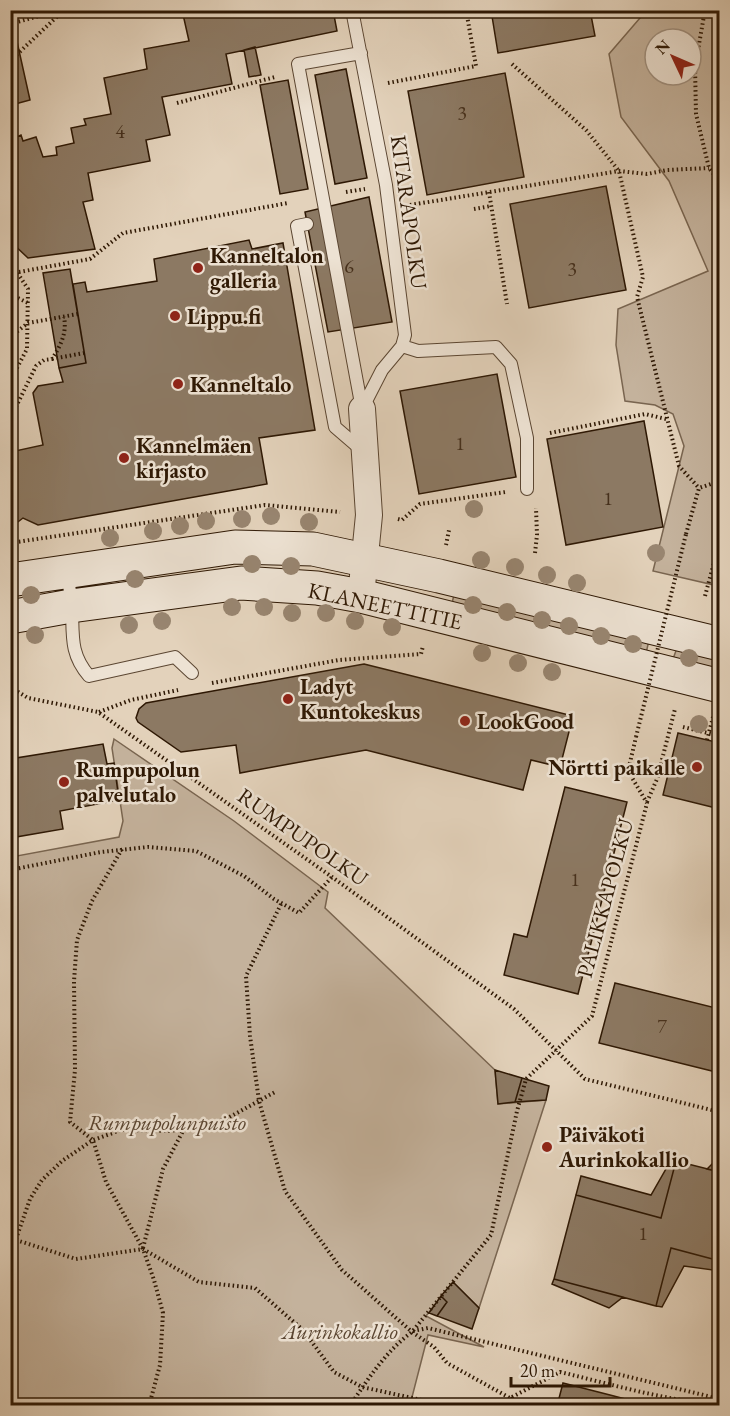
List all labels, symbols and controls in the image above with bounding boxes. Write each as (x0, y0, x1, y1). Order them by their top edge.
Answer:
north arrow (643, 27, 703, 87)
text: N (651, 35, 675, 59)
house number: 3 (457, 100, 467, 126)
house number: 4 (115, 118, 125, 144)
street label: KITARAPOLKU (384, 133, 434, 292)
place label: Kanneltalon galleria (210, 241, 324, 295)
house number: 6 (344, 253, 354, 279)
house number: 3 (567, 256, 577, 282)
marker: Kanneltalon galleria (191, 261, 205, 275)
place label: Lippu.fi (187, 302, 261, 331)
marker: Lippu.fi (168, 309, 182, 323)
place label: Kanneltalo (190, 370, 291, 399)
marker: Kanneltalo (171, 377, 185, 391)
house number: 1 (455, 430, 465, 456)
place label: Kannelmäen kirjasto (136, 431, 252, 485)
marker: Kannelmäen kirjasto (117, 451, 131, 465)
house number: 1 (603, 485, 613, 511)
street label: KLANEETTITIE (305, 576, 465, 636)
place label: Ladyt Kuntokeskus (300, 672, 420, 726)
marker: Ladyt Kuntokeskus (281, 692, 295, 706)
place label: LookGood (477, 707, 574, 736)
marker: LookGood (458, 714, 472, 728)
place label: Nörtti paikalle (548, 753, 685, 782)
place label: Rumpupolun palvelutalo (76, 755, 201, 809)
marker: Nörtti paikalle (690, 760, 704, 774)
marker: Rumpupolun palvelutalo (57, 775, 71, 789)
street label: RUMPUPOLKU (232, 781, 375, 893)
street label: PALIKKAPOLKU (570, 814, 640, 981)
house number: 1 (570, 866, 580, 892)
house number: 7 (657, 1013, 667, 1039)
park label: Rumpupolunpuisto (88, 1108, 246, 1137)
place label: Päiväkoti Aurinkokallio (558, 1120, 689, 1174)
marker: Päiväkoti Aurinkokallio (540, 1140, 554, 1154)
house number: 1 (638, 1220, 648, 1246)
park label: Aurinkokallio (280, 1317, 398, 1346)
scale bar (511, 1350, 610, 1388)
text: 20 m (520, 1359, 555, 1382)

